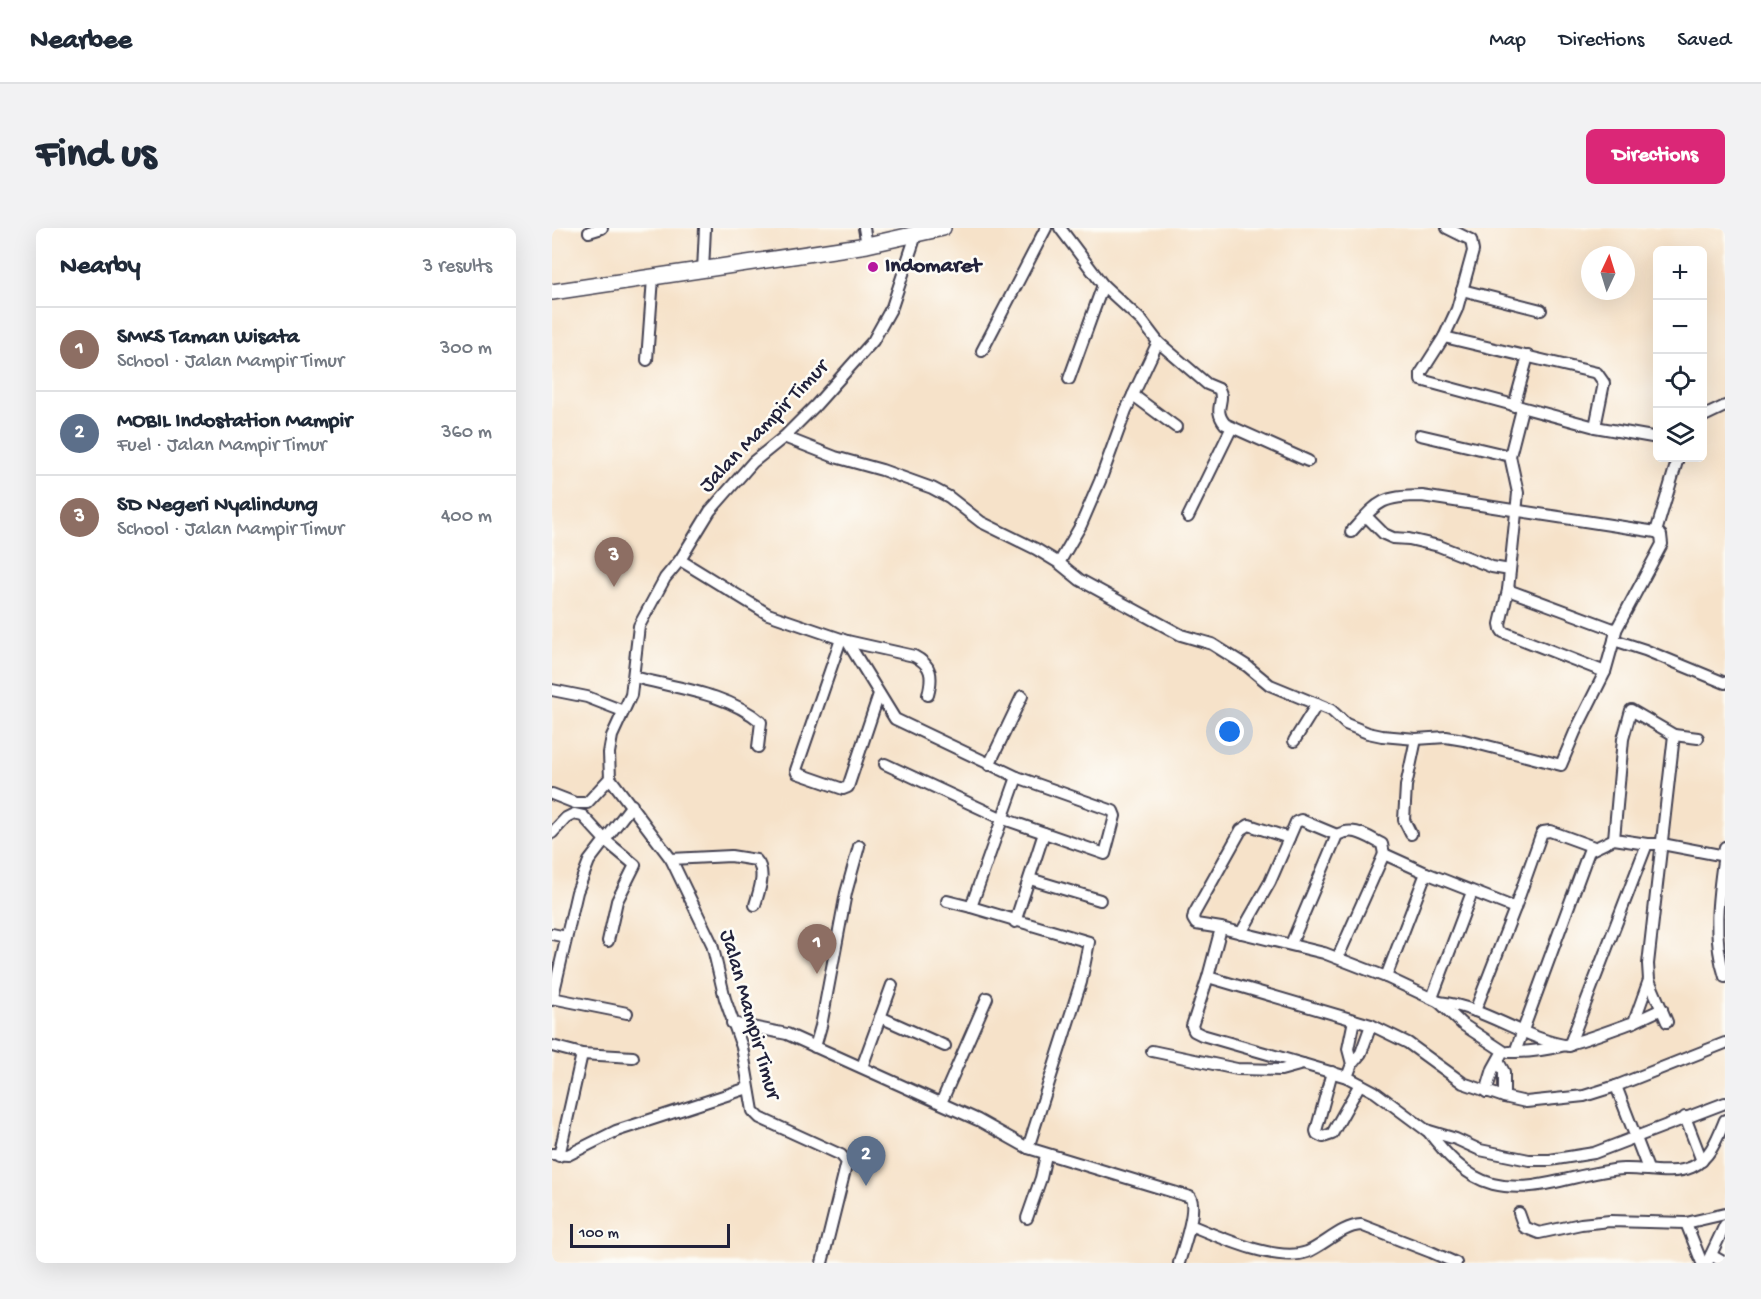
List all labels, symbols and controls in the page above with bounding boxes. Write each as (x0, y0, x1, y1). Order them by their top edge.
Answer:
text: Nearbee (30, 25, 132, 58)
text: Map (1489, 29, 1526, 54)
text: Directions (1559, 29, 1644, 54)
text: Saved (1677, 29, 1731, 54)
button: Directions (1586, 129, 1725, 184)
text: Find us (36, 132, 156, 181)
north arrow (1581, 246, 1635, 300)
map controls (1653, 246, 1707, 462)
button: + (1653, 246, 1707, 300)
text: Nearby (60, 252, 141, 283)
place label: Indomaret (885, 254, 983, 280)
text: 3 results (423, 256, 492, 279)
marker: Indomaret (866, 260, 880, 274)
button: − (1653, 300, 1707, 354)
text: SMKS Taman Wisata (117, 325, 299, 351)
text: 1 (75, 338, 84, 361)
text: 300 m (440, 338, 492, 361)
text: School · Jalan Mampir Timur (117, 351, 344, 374)
street label: Jalan Mampir Timur (695, 353, 837, 499)
button: locate (1653, 354, 1707, 408)
button: layers (1653, 408, 1707, 462)
text: MOBIL Indostation Mampir (117, 409, 352, 435)
text: 2 (75, 422, 84, 445)
text: 360 m (441, 422, 492, 445)
text: Fuel · Jalan Mampir Timur (117, 435, 326, 458)
text: SD Negeri Nyalindung (117, 493, 318, 519)
text: 3 (74, 506, 85, 529)
text: 400 m (441, 506, 492, 529)
text: School · Jalan Mampir Timur (117, 519, 344, 542)
pin: 3 (594, 538, 634, 587)
your location (1215, 717, 1244, 746)
pin: 1 (798, 924, 836, 974)
street label: Jalan Mampir Timur (712, 927, 786, 1105)
pin: 2 (846, 1136, 886, 1186)
scale bar (570, 1221, 730, 1248)
text: 100 m (579, 1225, 619, 1244)

